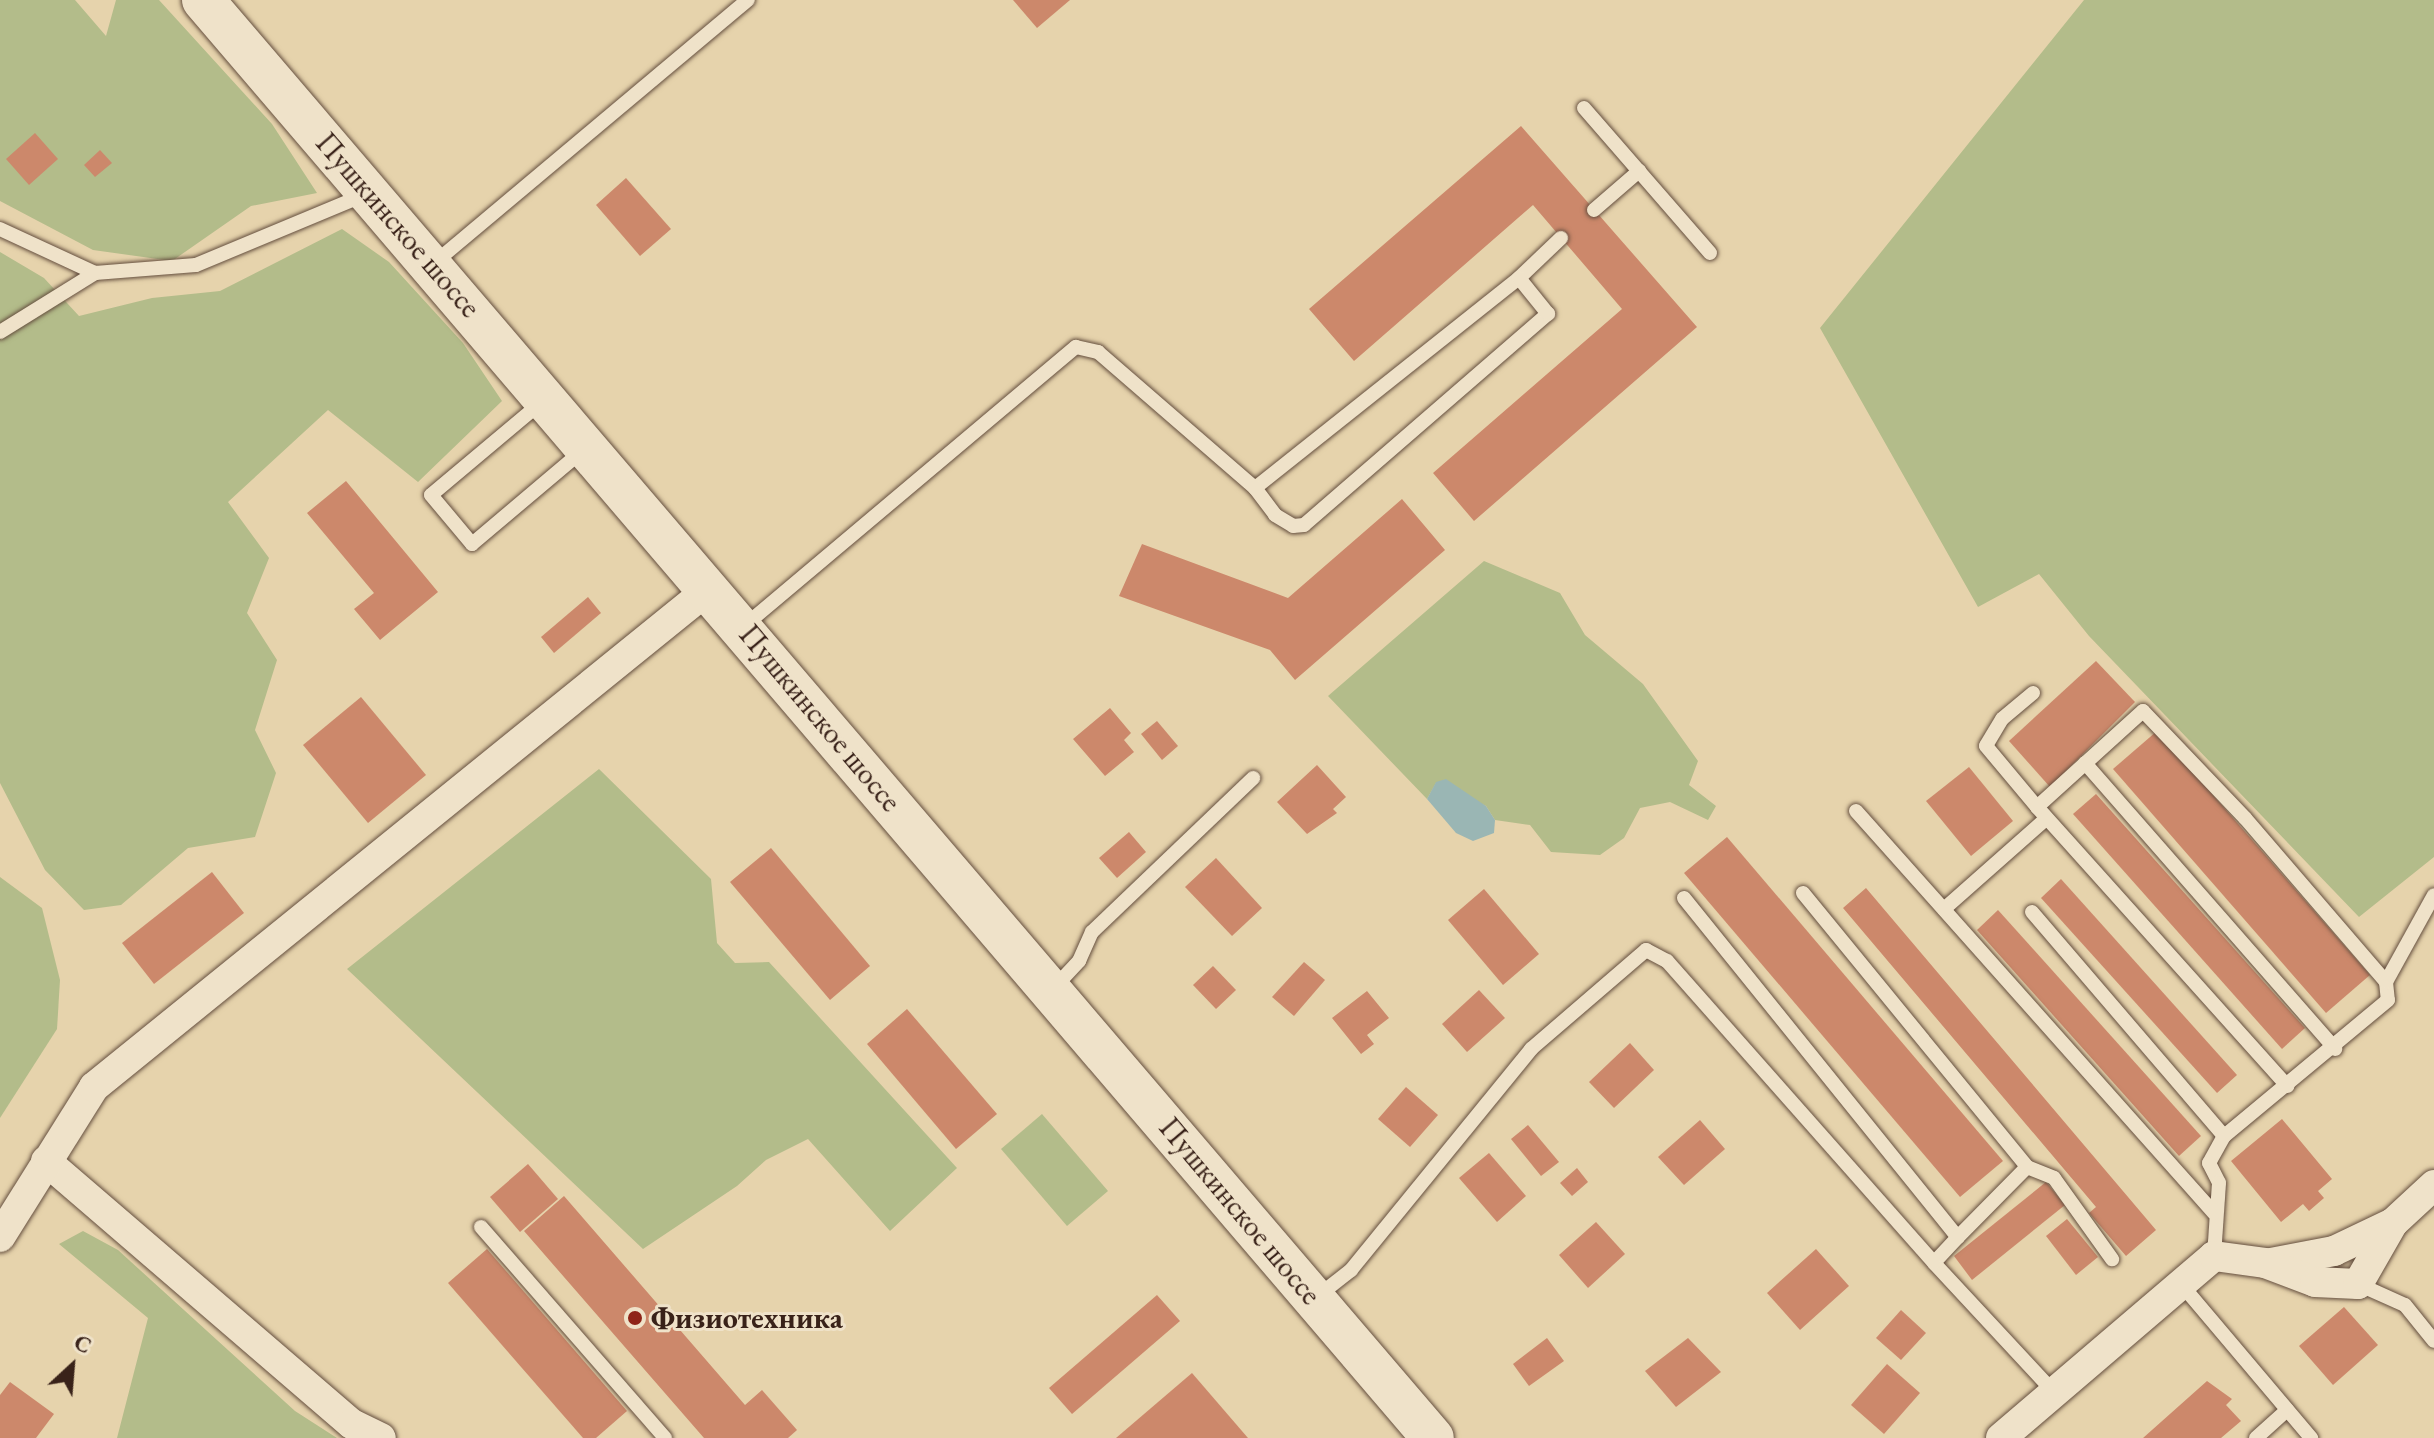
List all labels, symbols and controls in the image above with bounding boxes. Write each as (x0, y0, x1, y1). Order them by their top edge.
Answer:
street label: Пушкинское шоссе (308, 125, 488, 325)
street label: Пушкинское шоссе (731, 617, 909, 819)
street label: Пушкинское шоссе (1151, 1110, 1329, 1312)
place label: Физиотехника (651, 1300, 843, 1336)
marker: Физиотехника (626, 1309, 644, 1327)
north arrow (32, 1326, 112, 1406)
text: С (69, 1328, 96, 1360)

